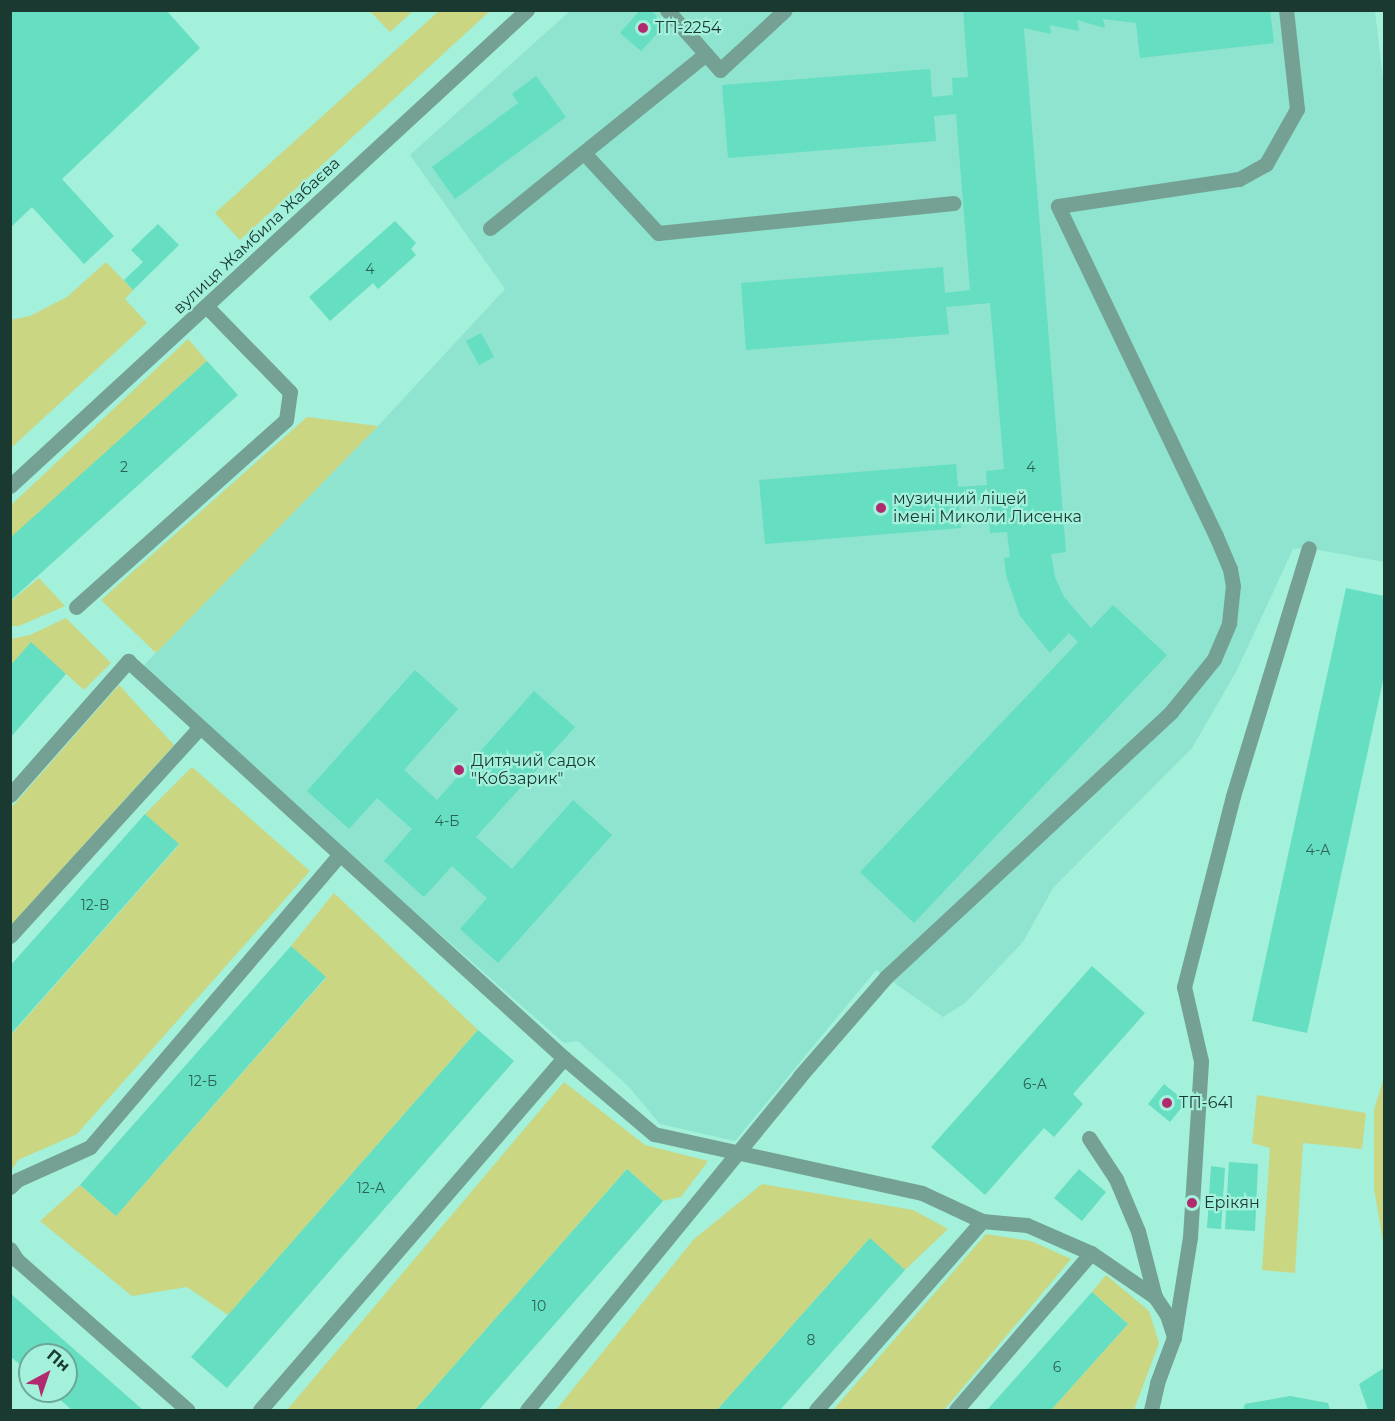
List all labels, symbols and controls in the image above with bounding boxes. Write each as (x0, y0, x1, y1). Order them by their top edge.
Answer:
place label: ТП-2254 (655, 18, 721, 38)
marker: ТП-2254 (636, 21, 650, 35)
street label: вулиця Жамбила Жабаєва (170, 154, 344, 318)
house number: 4 (365, 261, 375, 277)
house number: 2 (120, 459, 128, 475)
house number: 4 (1026, 459, 1036, 475)
place label: музичний ліцей імені Миколи Лисенка (893, 489, 1082, 527)
marker: музичний ліцей імені Миколи Лисенка (874, 501, 888, 515)
place label: Дитячий садок "Кобзарик" (471, 751, 596, 789)
marker: Дитячий садок "Кобзарик" (452, 763, 466, 777)
house number: 4-Б (435, 813, 459, 829)
house number: 4-А (1306, 842, 1330, 858)
house number: 12-В (81, 897, 109, 913)
house number: 12-Б (189, 1073, 217, 1089)
house number: 6-А (1023, 1076, 1047, 1092)
place label: ТП-641 (1179, 1093, 1234, 1113)
marker: ТП-641 (1160, 1096, 1174, 1110)
house number: 12-А (357, 1180, 385, 1196)
place label: Ерікян (1204, 1193, 1260, 1213)
marker: Ерікян (1185, 1196, 1199, 1210)
house number: 10 (532, 1298, 546, 1314)
house number: 8 (807, 1332, 815, 1348)
north arrow (18, 1343, 78, 1403)
text: Пн (43, 1345, 74, 1375)
house number: 6 (1053, 1359, 1061, 1375)

